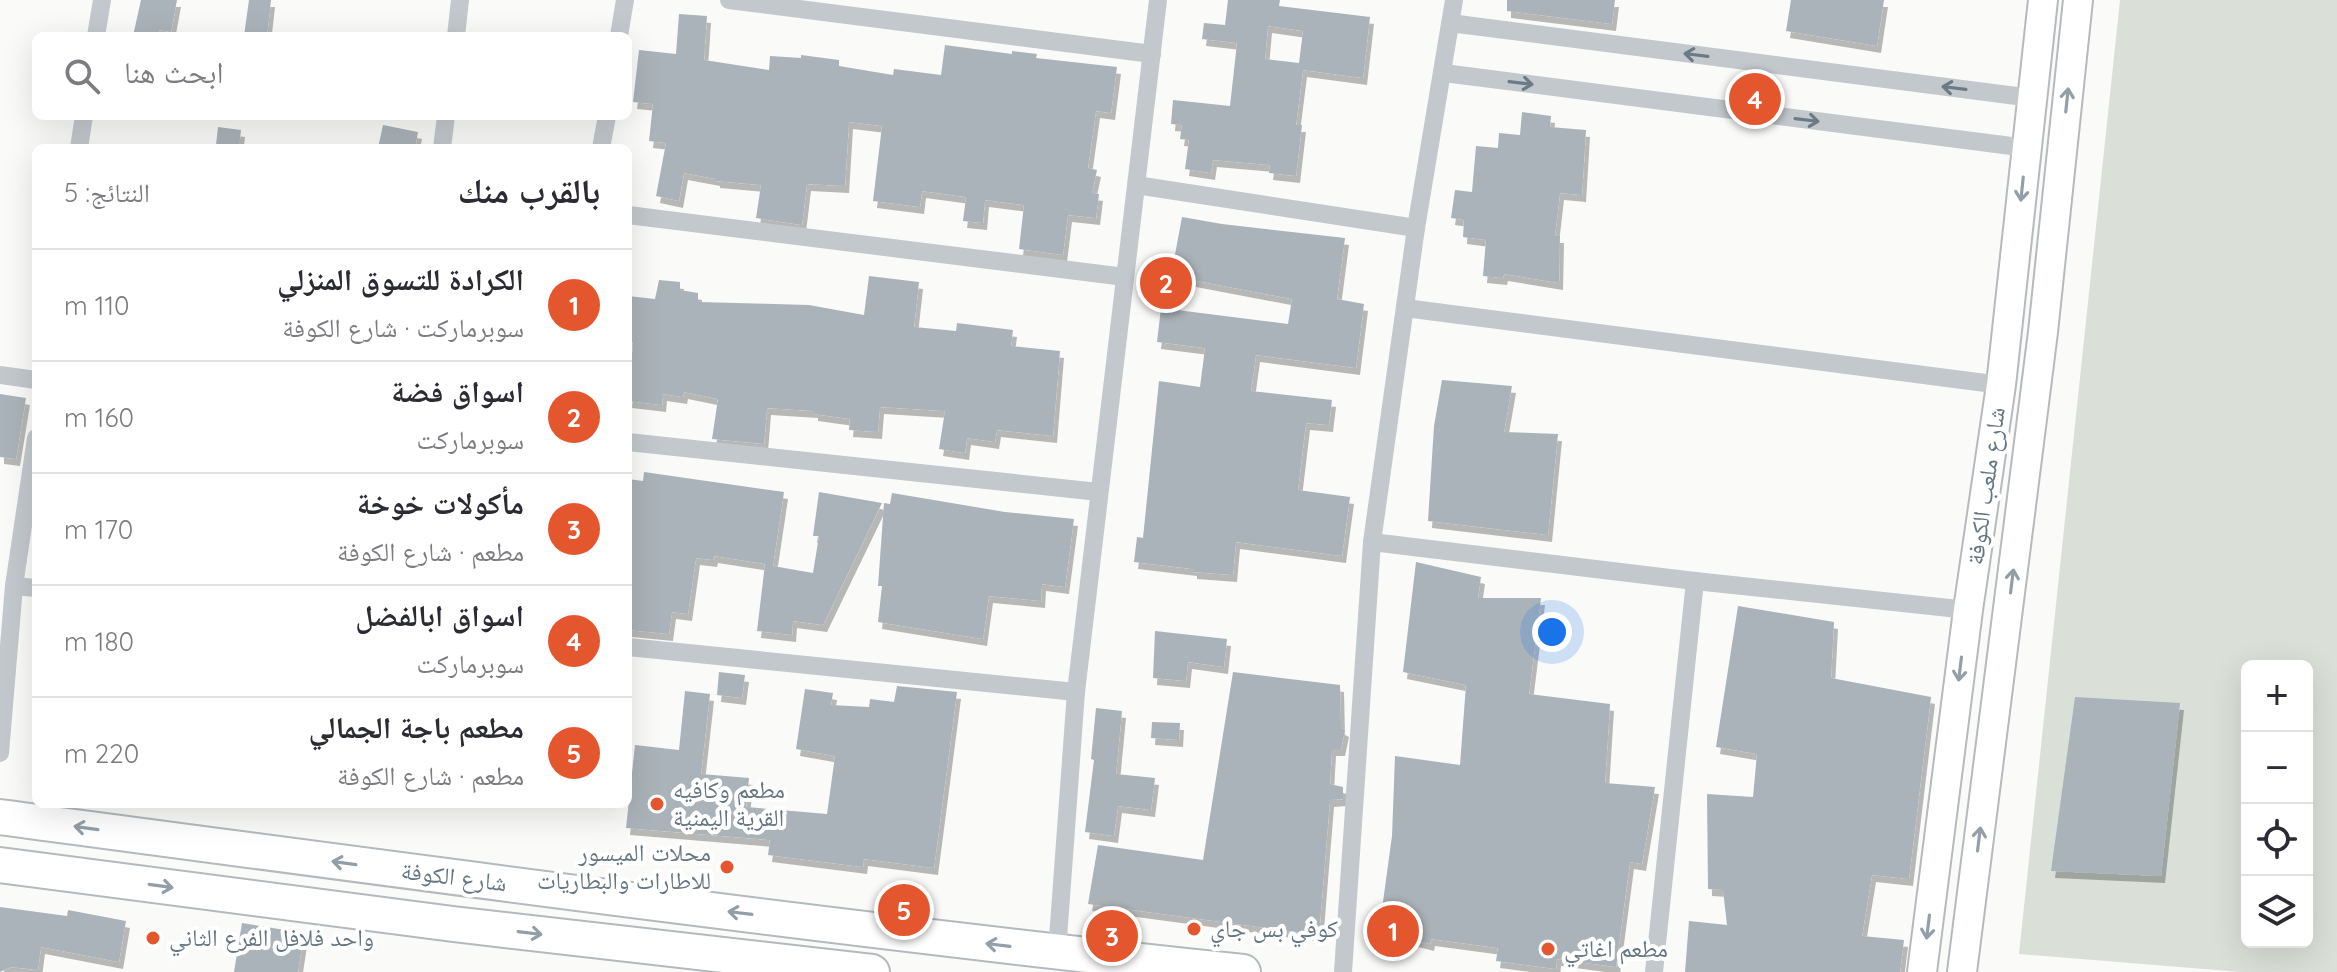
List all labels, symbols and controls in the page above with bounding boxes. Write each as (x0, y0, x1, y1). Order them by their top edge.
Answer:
search box (32, 32, 632, 120)
one-way arrow (1684, 47, 1710, 62)
text: ابحث هنا (124, 53, 224, 91)
icon: search (60, 54, 104, 98)
pin: 4 (1729, 69, 1781, 129)
one-way arrow (1508, 76, 1533, 91)
one-way arrow (1941, 81, 1968, 96)
one-way arrow (2060, 87, 2075, 114)
one-way arrow (1793, 113, 1819, 128)
text: بالقرب منك (458, 169, 600, 212)
one-way arrow (2015, 175, 2030, 202)
text: النتائج: 5 (64, 176, 150, 209)
pin: 2 (1140, 253, 1192, 313)
text: الكرادة للتسوق المنزلي (277, 260, 524, 298)
text: 110 m (64, 289, 130, 322)
text: 1 (569, 289, 579, 322)
text: سوبرماركت · شارع الكوفة (282, 311, 524, 344)
text: اسواق فضة (391, 372, 524, 410)
text: 160 m (64, 401, 134, 434)
text: 2 (567, 401, 581, 434)
street label: شارع ملعب الكوفة (1959, 405, 2012, 567)
text: سوبرماركت (417, 423, 524, 456)
text: مأكولات خوخة (357, 484, 524, 522)
text: 170 m (64, 513, 133, 546)
text: 3 (567, 513, 581, 546)
text: مطعم · شارع الكوفة (337, 535, 524, 568)
one-way arrow (2004, 568, 2019, 595)
text: اسواق ابالفضل (355, 596, 524, 634)
your location (1532, 612, 1572, 652)
text: 180 m (64, 625, 134, 658)
text: 4 (566, 625, 582, 658)
text: سوبرماركت (417, 647, 524, 680)
one-way arrow (1953, 655, 1968, 682)
map controls (2241, 660, 2313, 948)
button: + (2241, 660, 2313, 732)
text: مطعم باجة الجمالي (308, 708, 524, 746)
button: − (2241, 732, 2313, 804)
text: 220 m (64, 737, 139, 770)
text: 5 (567, 737, 582, 770)
text: مطعم · شارع الكوفة (337, 759, 524, 792)
place label: مطعم وكافيه القرية اليمنية (673, 774, 785, 832)
marker: مطعم وكافيه القرية اليمنية (648, 795, 666, 813)
button: locate (2241, 804, 2313, 876)
one-way arrow (74, 820, 99, 835)
one-way arrow (1972, 827, 1987, 852)
place label: محلات الميسور للاطارات والبطاريات (537, 837, 711, 895)
one-way arrow (331, 855, 357, 870)
street label: شارع الكوفة (399, 855, 509, 898)
marker: محلات الميسور للاطارات والبطاريات (718, 858, 736, 876)
button: layers (2241, 876, 2313, 948)
one-way arrow (147, 879, 173, 894)
pin: 5 (878, 880, 930, 940)
pin: 1 (1367, 901, 1419, 961)
one-way arrow (728, 905, 753, 920)
pin: 3 (1086, 906, 1138, 966)
place label: كوفي بس جاي (1210, 913, 1338, 948)
one-way arrow (1920, 914, 1935, 939)
marker: كوفي بس جاي (1185, 920, 1203, 938)
place label: واحد فلافل الفرع الثاني (169, 922, 374, 957)
one-way arrow (516, 925, 543, 940)
marker: واحد فلافل الفرع الثاني (144, 929, 162, 947)
place label: مطعم اغاتي (1564, 933, 1668, 968)
one-way arrow (986, 937, 1011, 952)
marker: مطعم اغاتي (1539, 940, 1557, 958)

